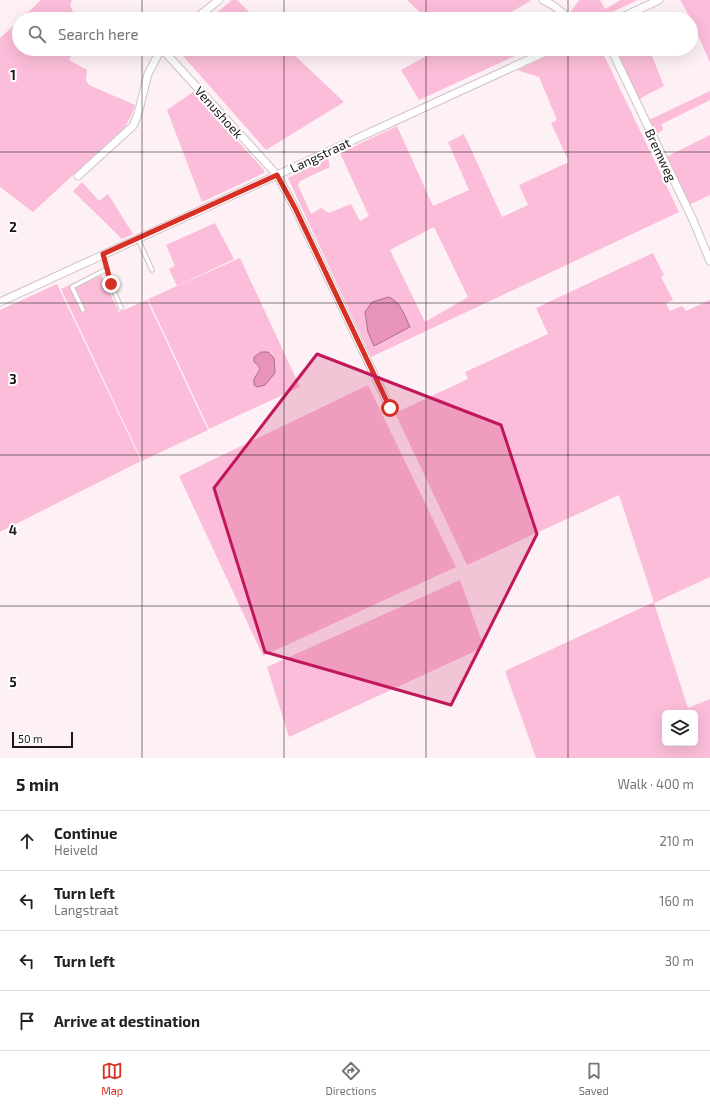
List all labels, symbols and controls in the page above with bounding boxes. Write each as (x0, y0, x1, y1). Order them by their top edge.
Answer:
search box (12, 12, 698, 56)
icon: search (26, 23, 48, 45)
text: Search here (58, 25, 139, 43)
text: 1 (10, 67, 16, 83)
street label: Venushoek (191, 83, 247, 142)
street label: Bremweg (642, 126, 680, 184)
street label: Langstraat (287, 134, 353, 176)
text: 2 (9, 219, 17, 235)
route end (102, 275, 120, 293)
text: 3 (9, 371, 17, 387)
route start (381, 399, 399, 417)
text: 4 (9, 522, 17, 538)
text: 5 (9, 674, 17, 690)
map controls (662, 710, 698, 746)
button: layers (662, 710, 698, 746)
scale bar (12, 730, 73, 749)
text: 50 m (18, 732, 43, 745)
text: 5 min (16, 774, 59, 794)
text: Walk · 400 m (618, 776, 694, 792)
text: Continue (54, 824, 117, 842)
icon: ahead (16, 830, 38, 852)
text: 210 m (659, 833, 694, 849)
text: Heiveld (54, 842, 98, 858)
text: Turn left (54, 884, 115, 902)
icon: left (16, 890, 38, 912)
text: 160 m (659, 893, 694, 909)
text: Langstraat (54, 902, 119, 918)
icon: left (16, 950, 38, 972)
text: Turn left (54, 952, 115, 970)
text: 30 m (665, 953, 694, 969)
icon: arrive (16, 1010, 38, 1032)
text: Arrive at destination (54, 1012, 200, 1030)
tab: Map (101, 1060, 123, 1097)
tab: Directions (326, 1060, 376, 1097)
tab: Saved (579, 1060, 609, 1097)

